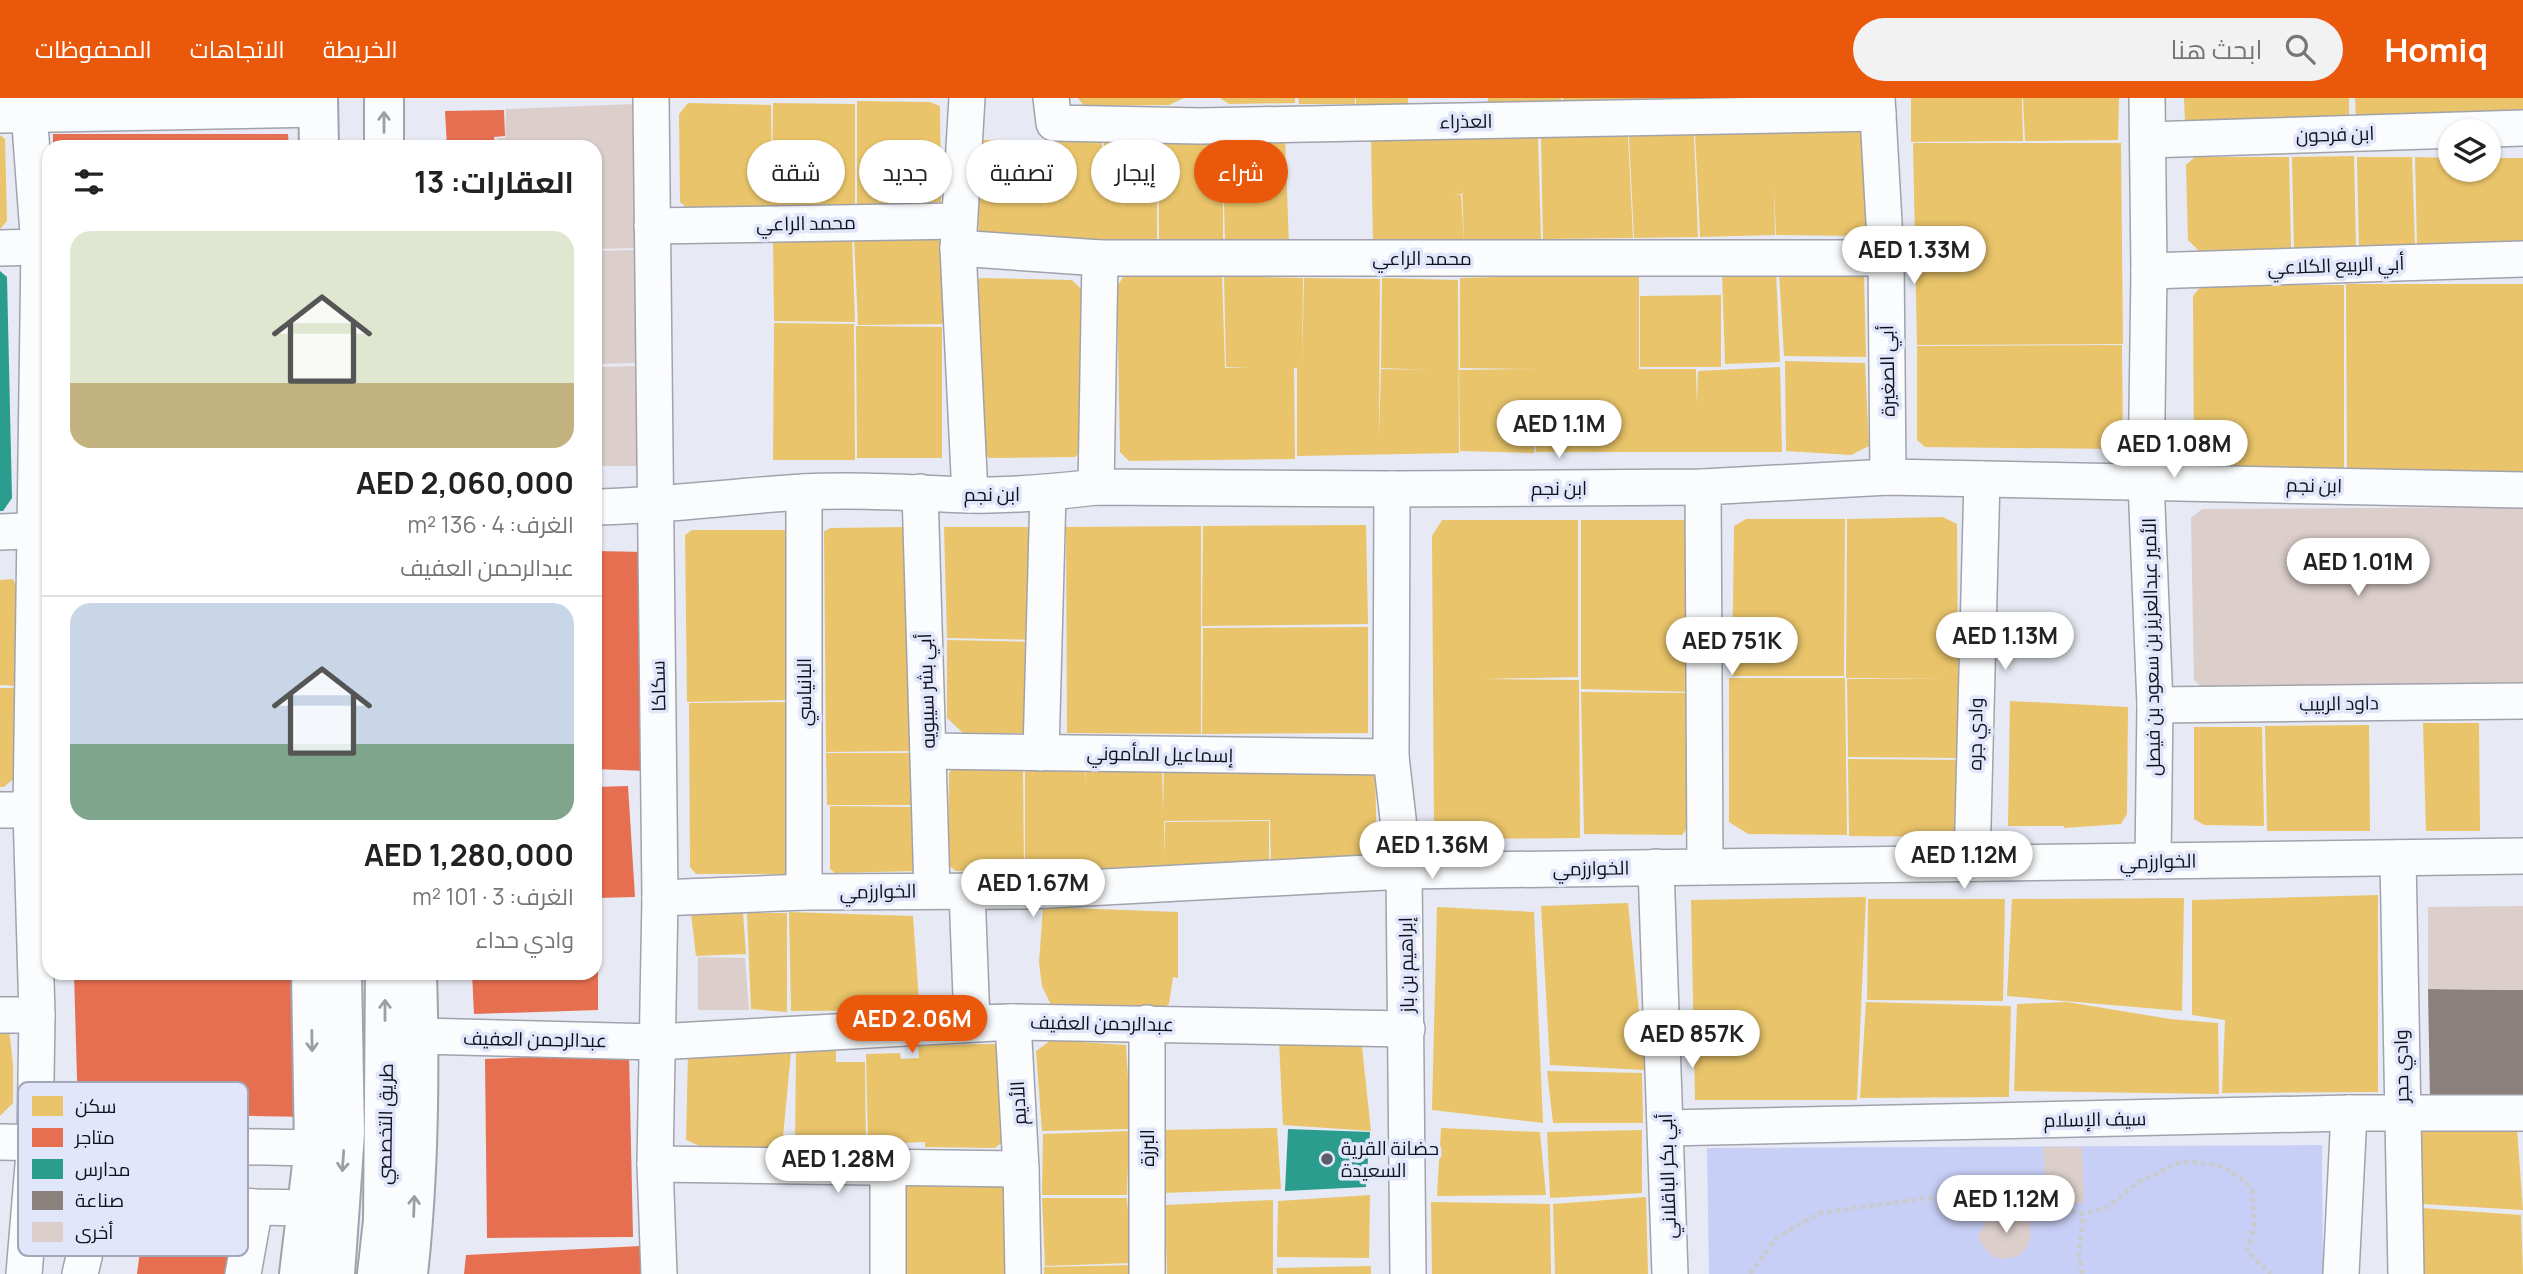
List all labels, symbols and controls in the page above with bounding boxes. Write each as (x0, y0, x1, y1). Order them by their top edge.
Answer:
search box (1853, 18, 2343, 81)
text: Homiq (2385, 27, 2488, 72)
icon: search (2281, 30, 2319, 68)
text: ابحث هنا (2170, 31, 2263, 67)
text: المحفوظات (35, 32, 152, 65)
text: الاتجاهات (190, 32, 285, 65)
text: الخريطة (323, 32, 398, 65)
street label: العذراء (1439, 108, 1493, 134)
one-way arrow (377, 111, 391, 134)
map controls (2438, 119, 2501, 182)
button: layers (2438, 119, 2501, 182)
street label: ابن فرحون (2295, 120, 2375, 148)
chip: شقة (747, 140, 845, 203)
chip: جديد (859, 140, 952, 203)
chip: تصفية (966, 140, 1077, 203)
chip: إيجار (1091, 140, 1180, 203)
chip: شراء (1194, 140, 1288, 203)
text: العقارات: 13 (414, 161, 574, 202)
icon: filters (70, 163, 108, 201)
street label: محمد الراعي (756, 209, 856, 239)
pin: AED 1.33M (1834, 226, 1994, 286)
text: AED 1.33M (1858, 233, 1970, 265)
street label: محمد الراعي (1372, 245, 1472, 273)
street label: أبي الربيع الكلاعي (2267, 250, 2405, 282)
icon: home (259, 276, 385, 402)
street label: أبي الصغيرة (1873, 325, 1903, 417)
pin: AED 1.1M (1487, 400, 1631, 460)
text: AED 1.1M (1513, 407, 1605, 439)
pin: AED 1.08M (2094, 420, 2254, 480)
text: AED 1.08M (2117, 427, 2231, 459)
text: AED 2,060,000 (356, 462, 574, 503)
street label: ابن نجم (2286, 472, 2342, 499)
street label: ابن نجم (1531, 475, 1587, 502)
street label: ابن نجم (964, 481, 1020, 508)
text: الغرف: 4 · 136 m² (407, 508, 574, 540)
street label: الأمير عبدالعزيز بن سعود بن فيصل (2136, 518, 2166, 776)
pin: AED 1.01M (2278, 538, 2438, 598)
text: AED 1.01M (2303, 545, 2413, 577)
text: عبدالرحمن العفيف (400, 551, 574, 583)
pin: AED 1.13M (1925, 612, 2085, 672)
pin: AED 751K (1660, 618, 1804, 677)
text: AED 1.13M (1952, 619, 2058, 651)
text: AED 751K (1682, 624, 1782, 656)
street label: أبي بشر سيبويه (911, 633, 943, 749)
icon: home (259, 648, 385, 774)
street label: البانياسي (791, 658, 819, 726)
street label: سكاكا (645, 660, 671, 712)
street label: داود الربيب (2299, 689, 2379, 717)
street label: وادي جره (1961, 697, 1991, 771)
street label: إسماعيل المأموني (1086, 740, 1234, 770)
pin: AED 1.36M (1352, 822, 1512, 881)
text: AED 1.36M (1375, 828, 1489, 860)
pin: AED 1.12M (1884, 832, 2044, 891)
text: AED 1,280,000 (364, 834, 574, 875)
text: AED 1.12M (1911, 838, 2017, 870)
street label: الخوارزمي (2119, 847, 2197, 877)
street label: الخوارزمي (1552, 854, 1630, 884)
pin: AED 1.67M (953, 860, 1113, 919)
text: AED 1.67M (977, 866, 1089, 898)
street label: الخوارزمي (839, 877, 917, 907)
text: الغرف: 3 · 101 m² (412, 880, 574, 912)
street label: إبراهيم بن باز (1392, 917, 1421, 1014)
text: وادي حداء (475, 923, 574, 955)
pin: AED 2.06M (832, 996, 992, 1055)
one-way arrow (378, 999, 392, 1022)
text: AED 2.06M (852, 1002, 972, 1034)
street label: عبدالرحمن العفيف (1030, 1009, 1174, 1037)
pin: AED 857K (1620, 1010, 1764, 1070)
text: AED 857K (1640, 1017, 1744, 1049)
street label: عبدالرحمن العفيف (463, 1025, 607, 1053)
one-way arrow (305, 1029, 319, 1052)
street label: وادي حجر (2387, 1029, 2417, 1104)
street label: طريق التخصصي (371, 1063, 401, 1185)
street label: الأديم (1004, 1080, 1033, 1126)
legend (18, 1082, 248, 1256)
text: سكن (75, 1093, 117, 1119)
street label: سيف الإسلام (2043, 1105, 2147, 1134)
street label: أبي بكر الباقلاني (1652, 1113, 1684, 1239)
text: متاجر (74, 1124, 115, 1150)
street label: البرزة (1134, 1129, 1160, 1167)
place label: حضانة القرية السعيدة (1341, 1135, 1439, 1183)
pin: AED 1.28M (758, 1136, 918, 1195)
text: AED 1.28M (781, 1142, 895, 1174)
one-way arrow (337, 1149, 350, 1172)
marker: حضانة القرية السعيدة (1319, 1151, 1335, 1167)
text: مدارس (75, 1156, 130, 1182)
pin: AED 1.12M (1926, 1176, 2086, 1235)
text: AED 1.12M (1953, 1182, 2059, 1214)
text: صناعة (75, 1187, 124, 1213)
one-way arrow (407, 1195, 420, 1218)
text: أخرى (75, 1219, 113, 1245)

